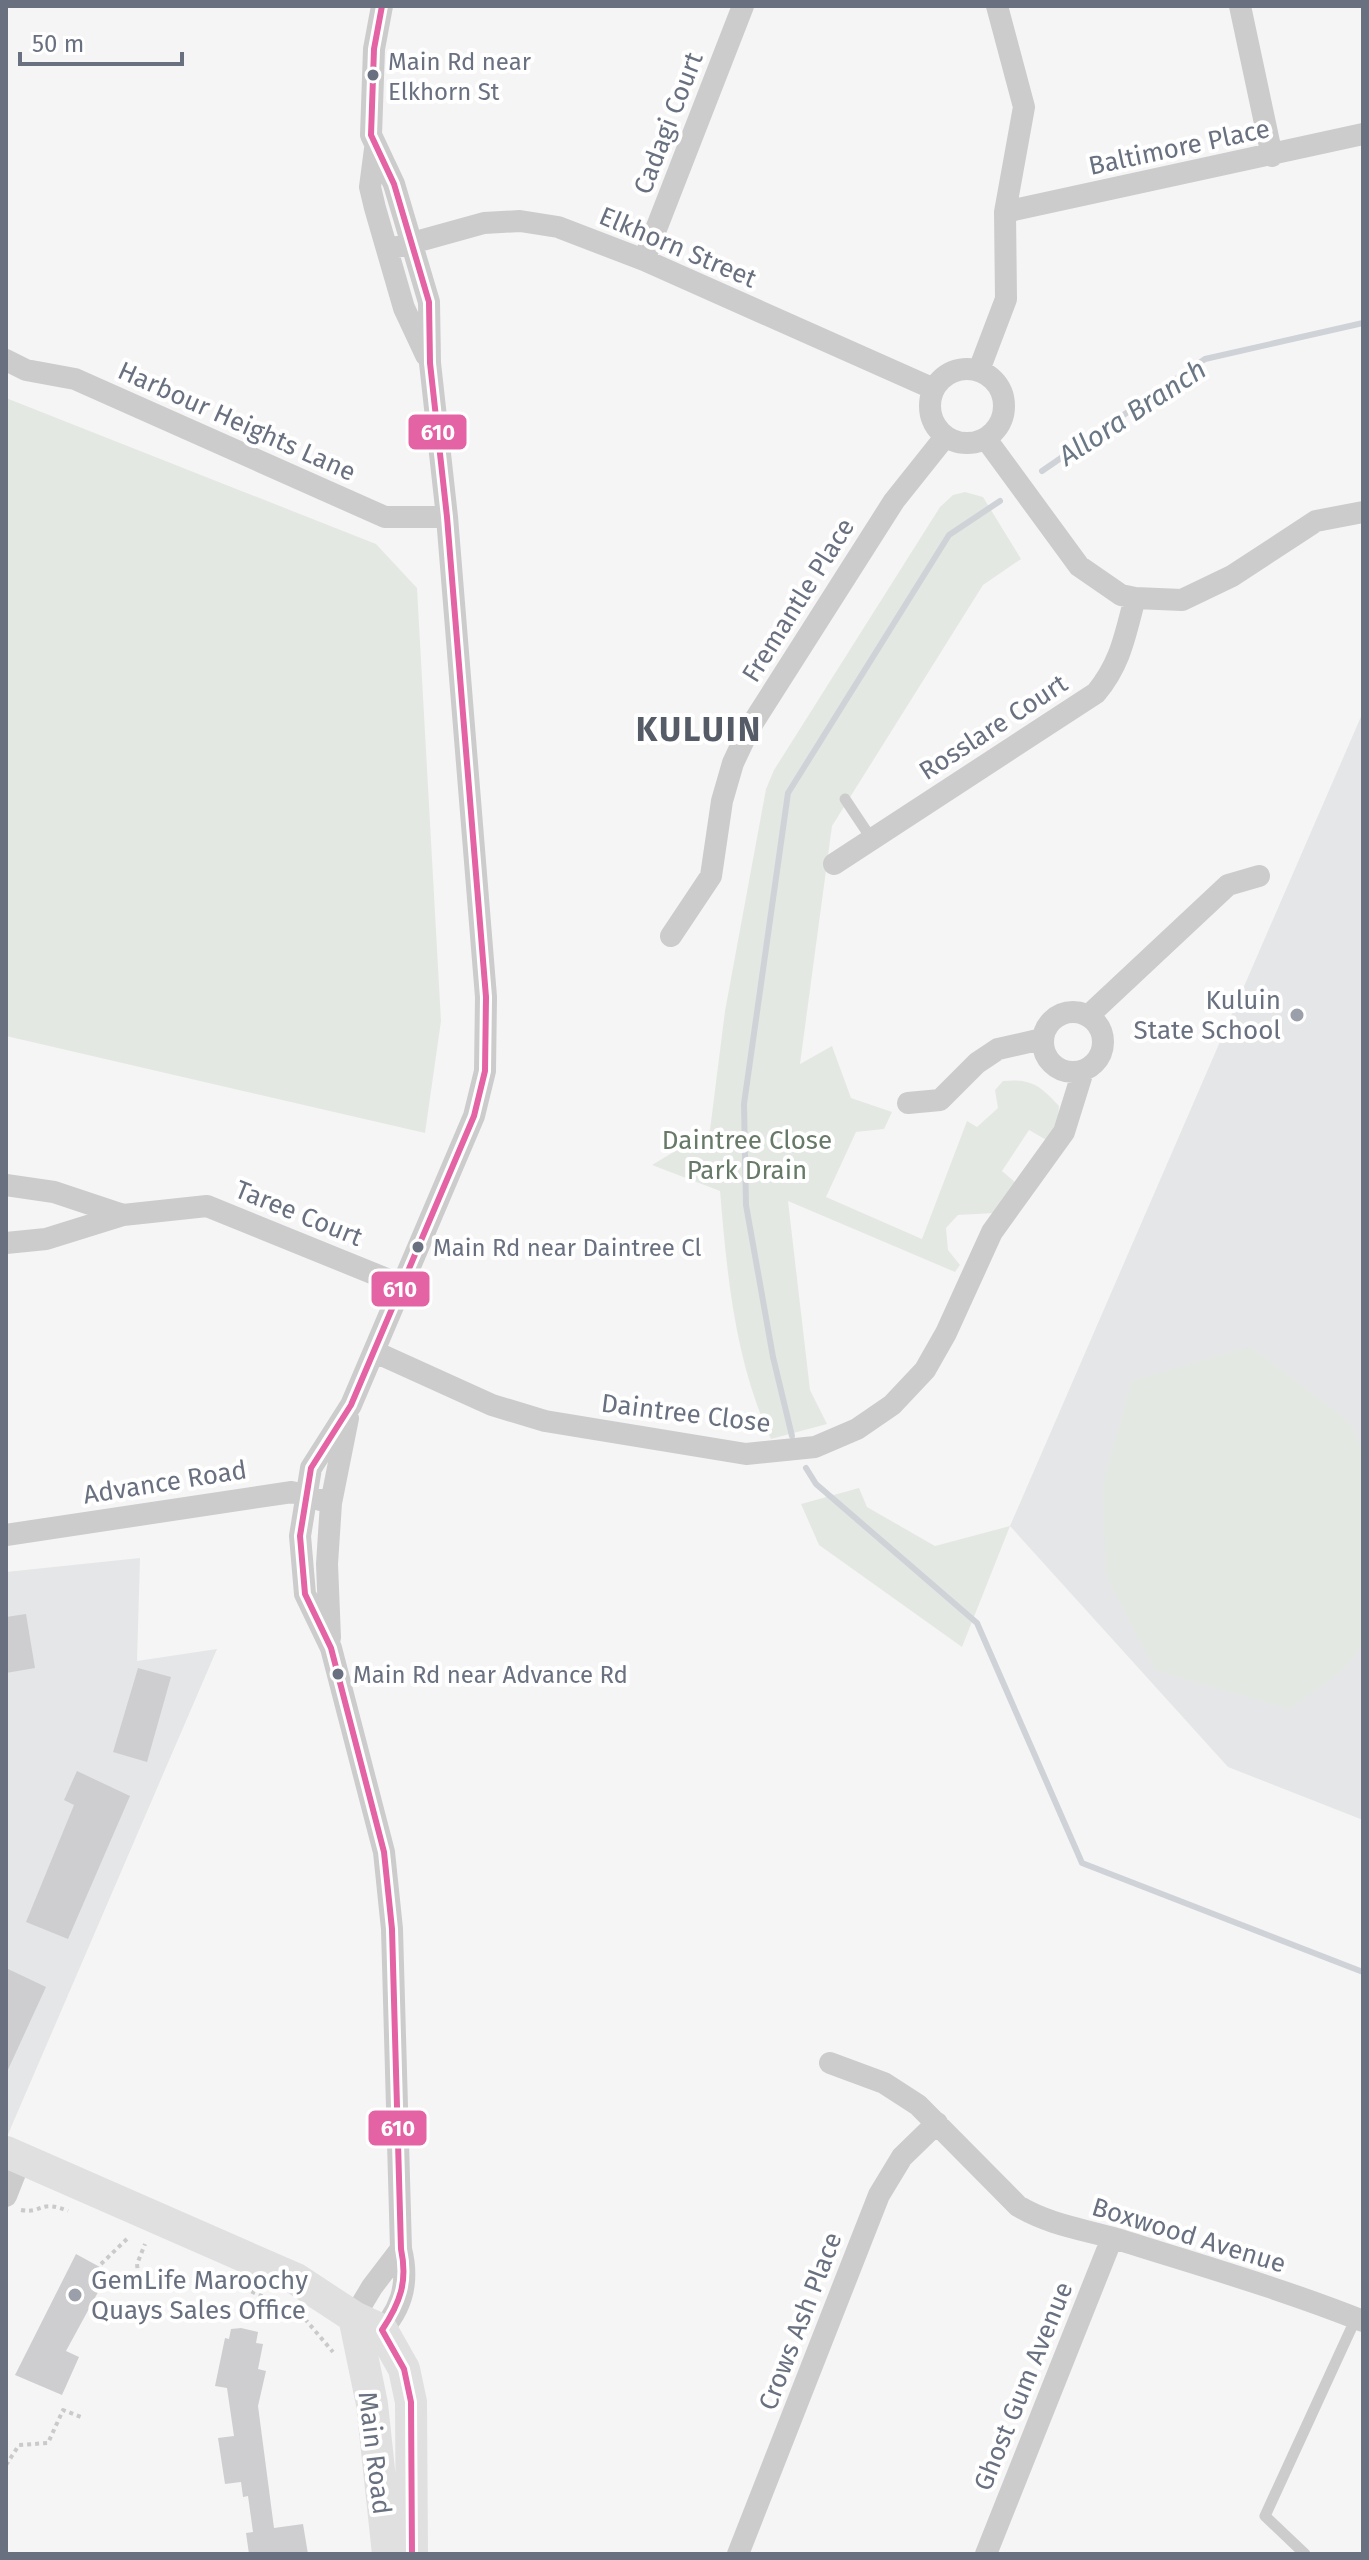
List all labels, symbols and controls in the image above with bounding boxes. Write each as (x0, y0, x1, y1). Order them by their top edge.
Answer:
scale bar (20, 16, 182, 66)
text: 50 m (32, 30, 84, 58)
street label: Cadagi Court (627, 47, 710, 198)
place label: Main Rd near Elkhorn St (388, 48, 532, 106)
marker: Main Rd near Elkhorn St (365, 67, 381, 83)
street label: Baltimore Place (1086, 113, 1272, 182)
street label: Elkhorn Street (595, 200, 762, 295)
water label: Allora Branch (1051, 352, 1212, 473)
street label: Harbour Heights Lane (113, 355, 361, 488)
line badge: 610 (407, 413, 468, 451)
text: 610 (421, 419, 455, 446)
street label: Fremantle Place (736, 513, 861, 688)
street label: Rosslare Court (913, 668, 1074, 787)
district label: KULUIN (636, 709, 762, 750)
place label: Kuluin State School (1134, 985, 1281, 1046)
marker: Kuluin State School (1288, 1006, 1306, 1024)
park label: Daintree Close Park Drain (662, 1125, 832, 1186)
street label: Taree Court (231, 1174, 368, 1253)
place label: Main Rd near Daintree Cl (433, 1234, 701, 1262)
marker: Main Rd near Daintree Cl (410, 1239, 426, 1255)
line badge: 610 (370, 1270, 431, 1308)
text: 610 (383, 1276, 417, 1303)
street label: Daintree Close (600, 1388, 772, 1439)
street label: Advance Road (81, 1454, 249, 1511)
place label: Main Rd near Advance Rd (353, 1661, 628, 1689)
marker: Main Rd near Advance Rd (330, 1666, 346, 1682)
line badge: 610 (367, 2109, 428, 2147)
text: 610 (381, 2115, 415, 2142)
street label: Boxwood Avenue (1088, 2191, 1290, 2280)
street label: Crows Ash Place (752, 2228, 849, 2414)
place label: GemLife Maroochy Quays Sales Office (91, 2265, 308, 2326)
street label: Ghost Gum Avenue (967, 2277, 1079, 2495)
marker: GemLife Maroochy Quays Sales Office (66, 2286, 84, 2304)
street label: Main Road (352, 2390, 397, 2516)

